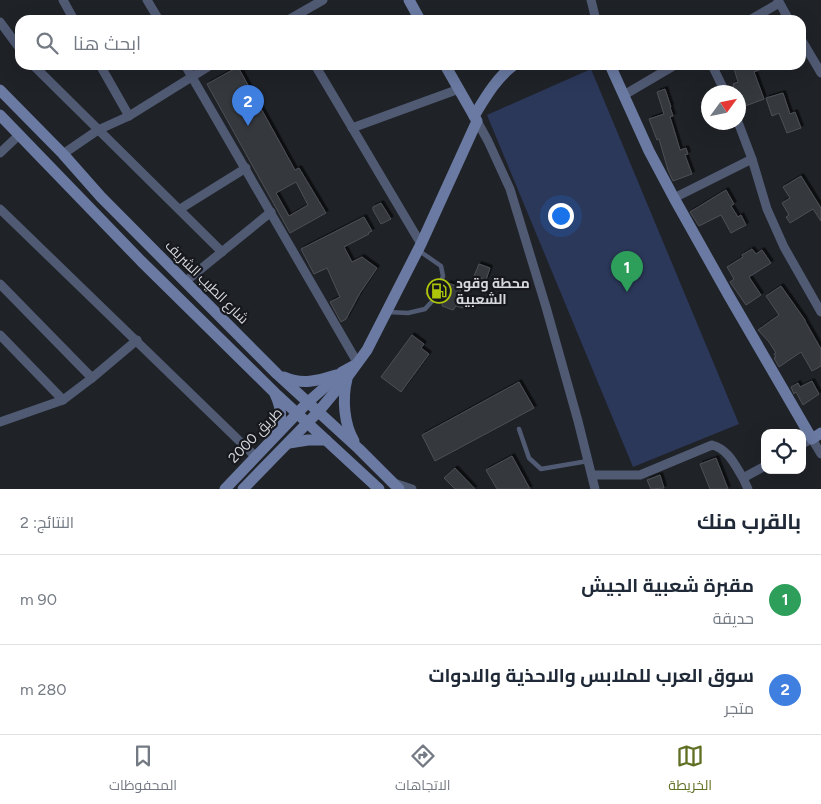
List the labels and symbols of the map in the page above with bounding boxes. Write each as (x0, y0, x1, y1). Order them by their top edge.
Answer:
pin: 2 (232, 85, 264, 126)
north arrow (701, 85, 746, 130)
your location (548, 203, 574, 229)
street label: شارع الطيب الشريف (161, 237, 252, 328)
pin: 1 (611, 251, 643, 292)
place label: محطة وقود الشعبية (456, 275, 530, 308)
fuel station icon: محطة وقود الشعبية (426, 278, 452, 304)
street label: طريق 2000 (225, 404, 286, 467)

